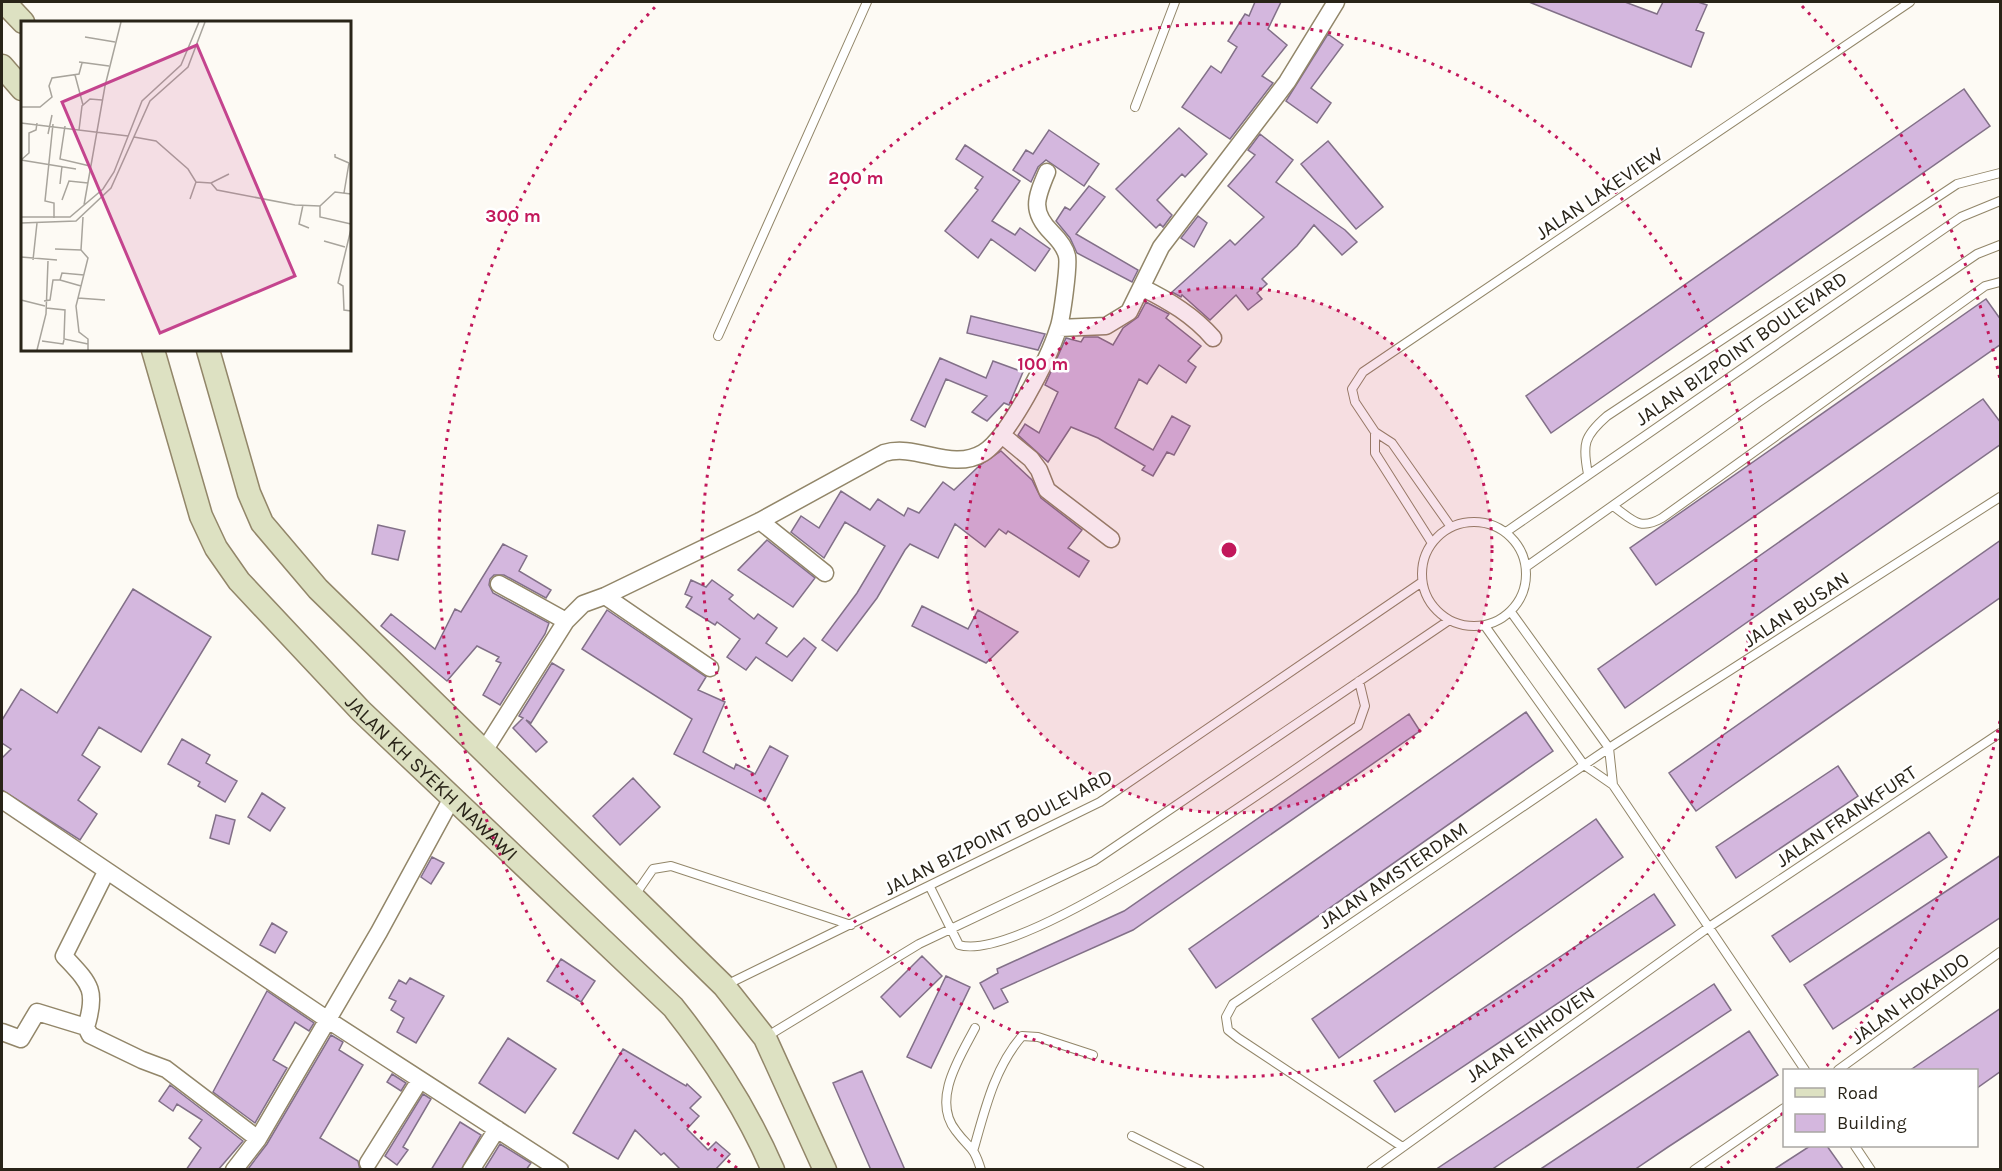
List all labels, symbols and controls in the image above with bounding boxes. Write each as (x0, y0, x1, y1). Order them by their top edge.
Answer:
inset map (21, 21, 351, 351)
street label: JALAN LAKEVIEW (1531, 142, 1668, 245)
text: 200 m (828, 167, 884, 189)
text: 300 m (485, 205, 541, 227)
street label: JALAN BIZPOINT BOULEVARD (1631, 266, 1852, 430)
text: 100 m (1018, 353, 1068, 375)
centre of rings (1219, 540, 1239, 560)
street label: JALAN BUSAN (1739, 567, 1854, 652)
street label: JALAN KH SYEKH NAWAWI (340, 691, 522, 866)
street label: JALAN FRANKFURT (1772, 761, 1921, 872)
street label: JALAN BIZPOINT BOULEVARD (880, 765, 1116, 900)
street label: JALAN AMSTERDAM (1315, 817, 1472, 934)
street label: JALAN HOKAIDO (1847, 948, 1974, 1049)
street label: JALAN EINHOVEN (1462, 982, 1599, 1087)
legend (1783, 1069, 1978, 1147)
text: Road (1837, 1082, 1878, 1104)
text: Building (1837, 1112, 1907, 1134)

